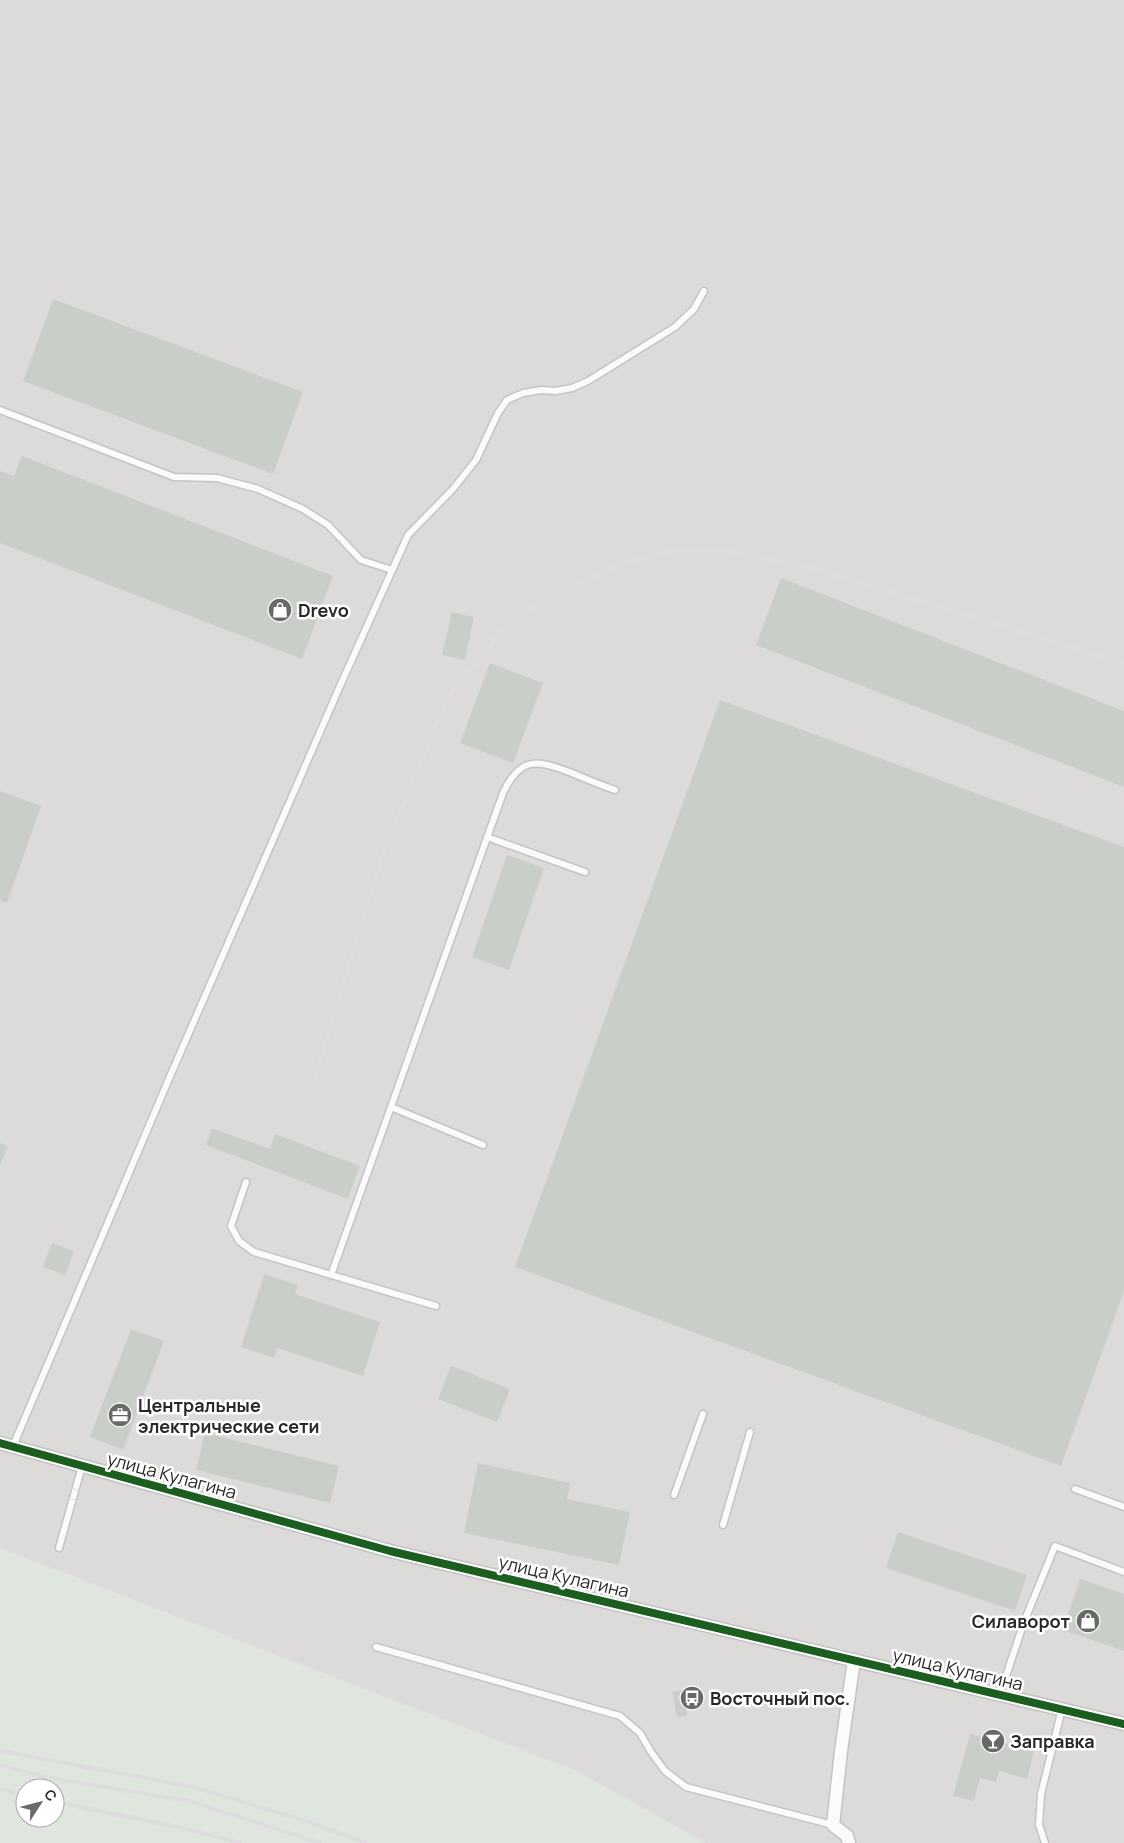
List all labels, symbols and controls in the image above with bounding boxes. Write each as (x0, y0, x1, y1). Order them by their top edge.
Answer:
shop icon: Drevo (267, 597, 293, 623)
place label: Drevo (298, 598, 349, 622)
place label: Центральные электрические сети (138, 1393, 319, 1438)
office icon: Центральные электрические сети (107, 1402, 133, 1428)
street label: улица Кулагина (105, 1446, 239, 1504)
street label: улица Кулагина (496, 1549, 632, 1603)
shop icon: Силаворот (1075, 1608, 1101, 1634)
place label: Силаворот (972, 1609, 1070, 1633)
street label: улица Кулагина (890, 1642, 1026, 1696)
bus stop icon: Восточный пос. (679, 1685, 705, 1711)
place label: Восточный пос. (710, 1686, 850, 1710)
bar icon: Заправка (980, 1728, 1006, 1754)
place label: Заправка (1010, 1729, 1095, 1753)
north arrow (15, 1778, 65, 1828)
text: С (40, 1785, 62, 1805)

